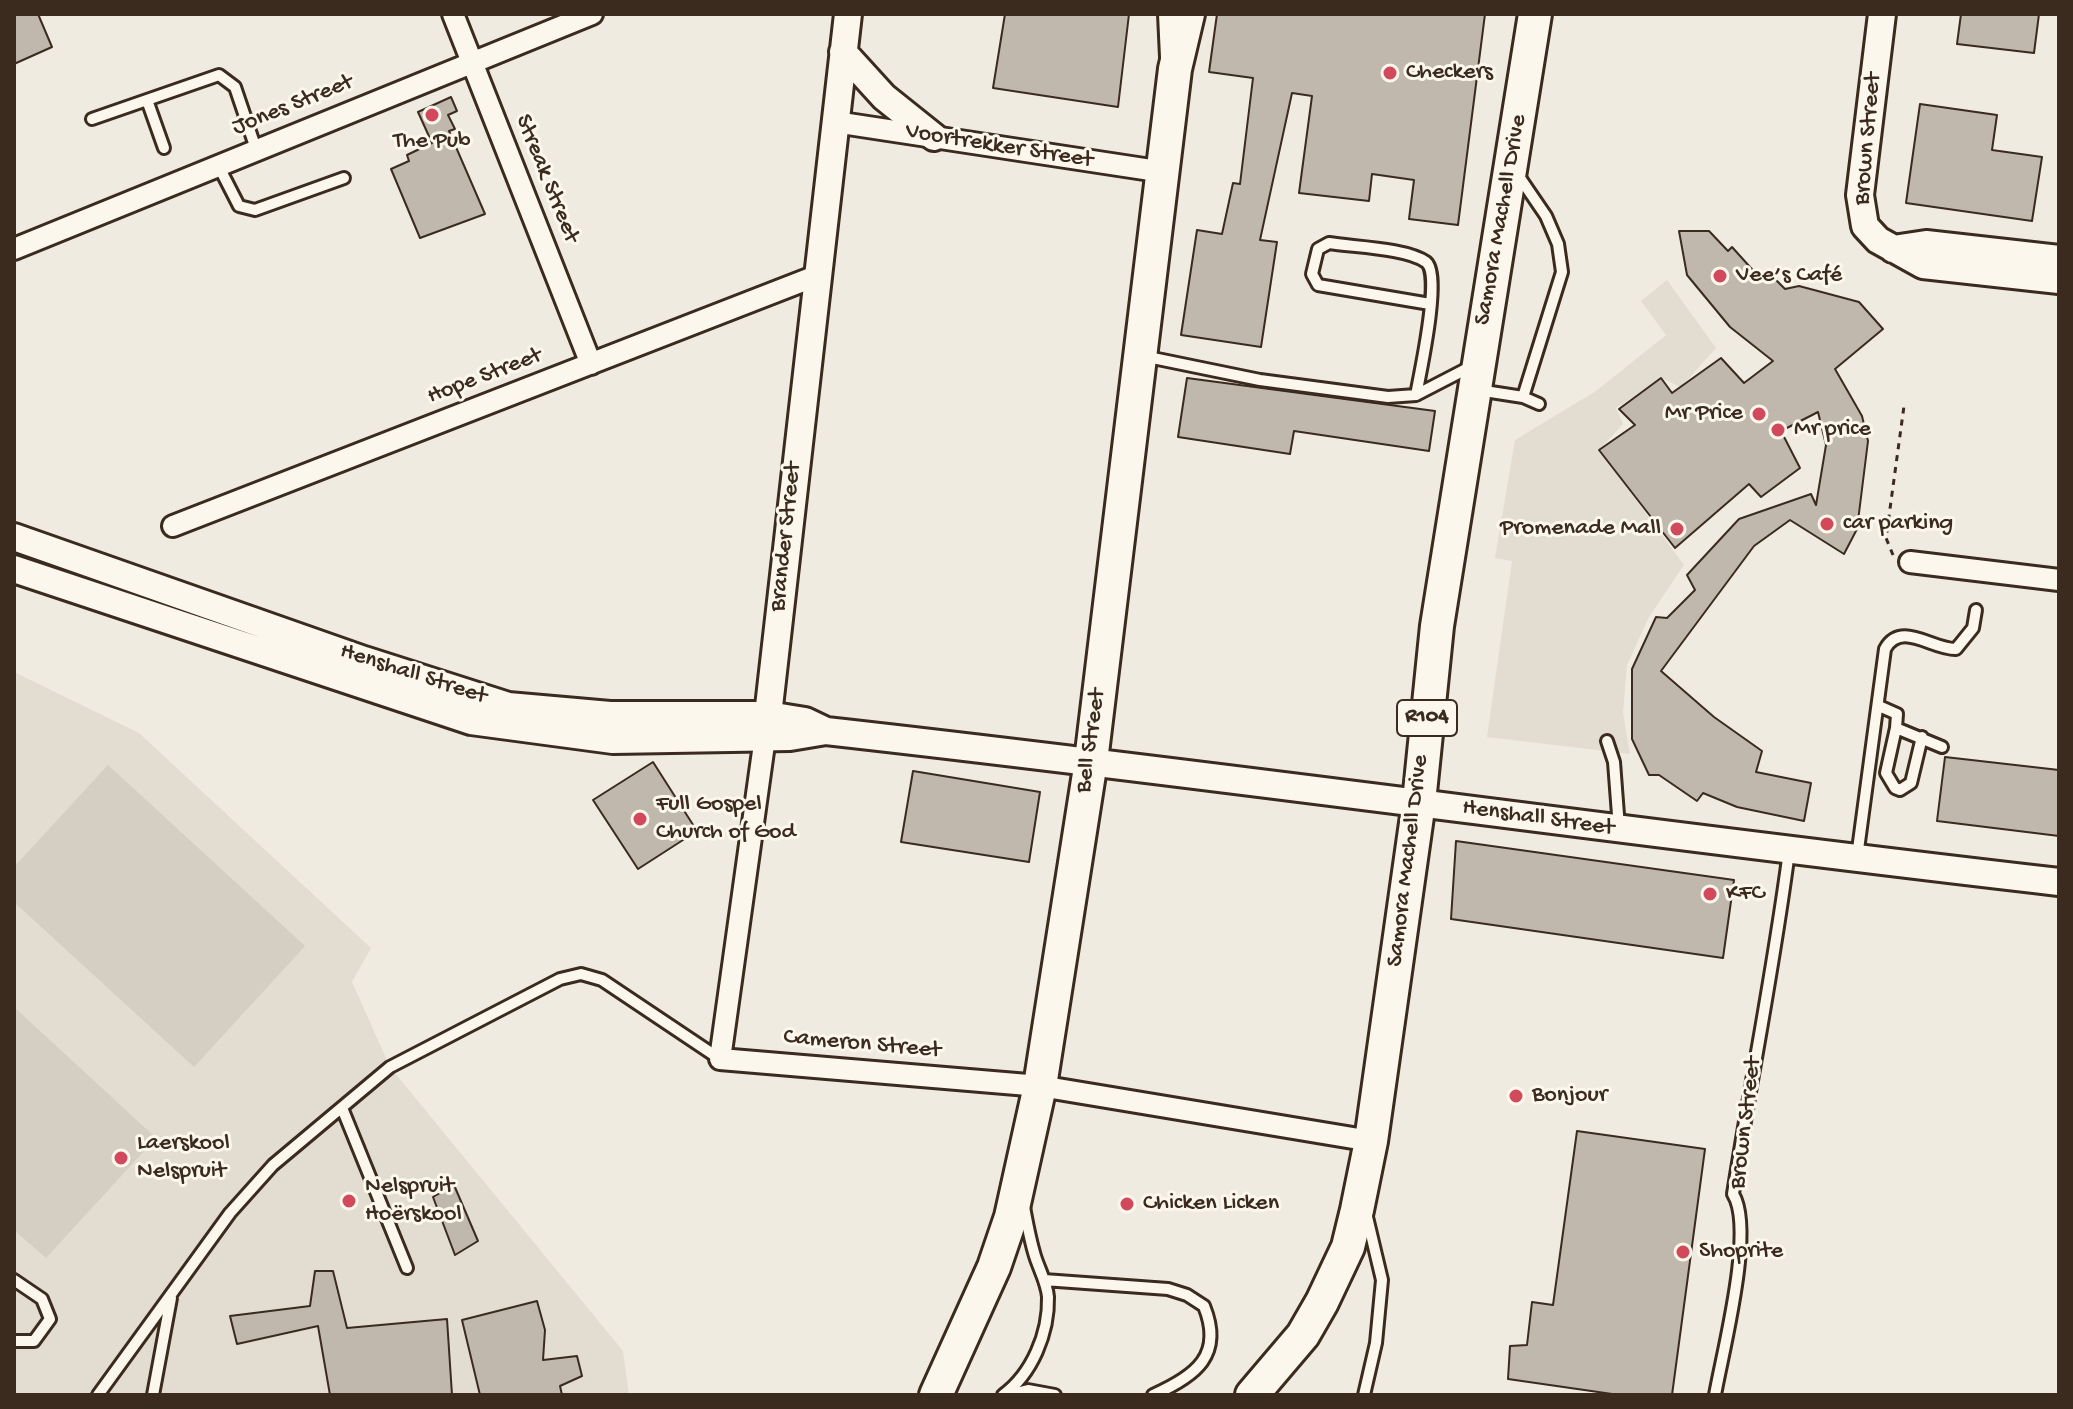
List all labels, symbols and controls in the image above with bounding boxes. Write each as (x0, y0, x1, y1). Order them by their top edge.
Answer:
place label: Checkers (1406, 59, 1493, 87)
marker: Checkers (1381, 64, 1399, 82)
street label: Jones Street (229, 69, 357, 143)
street label: Brown Street (1849, 72, 1889, 206)
marker: The Pub (423, 106, 441, 124)
street label: Streak Street (507, 111, 585, 247)
street label: Samora Machell Drive (1469, 112, 1535, 328)
street label: Voortrekker Street (903, 118, 1095, 176)
place label: The Pub (393, 128, 471, 156)
place label: Vee’s Café (1736, 262, 1842, 290)
marker: Vee’s Café (1711, 267, 1729, 285)
street label: Hope Street (424, 342, 546, 412)
place label: Mr Price (1665, 400, 1743, 428)
marker: Mr Price (1750, 405, 1768, 423)
place label: Mr price (1794, 416, 1871, 444)
marker: Mr price (1769, 421, 1787, 439)
street label: Brander Street (765, 461, 809, 613)
place label: car parking (1843, 510, 1953, 538)
place label: Promenade Mall (1500, 515, 1661, 543)
marker: car parking (1818, 515, 1836, 533)
marker: Promenade Mall (1668, 520, 1686, 538)
street label: Henshall Street (336, 638, 490, 712)
street label: Bell Street (1070, 687, 1114, 795)
road number: R104 (1397, 700, 1457, 736)
street label: Samora Machell Drive (1382, 753, 1436, 969)
place label: Full Gospel Church of God (656, 791, 796, 847)
street label: Henshall Street (1460, 794, 1616, 844)
marker: Full Gospel Church of God (631, 810, 649, 828)
place label: KFC (1726, 880, 1765, 908)
marker: KFC (1701, 885, 1719, 903)
street label: Cameron Street (782, 1024, 942, 1066)
street label: Brown Street (1725, 1055, 1769, 1191)
place label: Bonjour (1532, 1082, 1607, 1110)
marker: Bonjour (1507, 1087, 1525, 1105)
place label: Laerskool Nelspruit (137, 1130, 230, 1186)
marker: Laerskool Nelspruit (112, 1149, 130, 1167)
place label: Nelspruit Hoërskool (365, 1173, 462, 1229)
place label: Chicken Licken (1143, 1190, 1279, 1218)
marker: Nelspruit Hoërskool (340, 1192, 358, 1210)
marker: Chicken Licken (1118, 1195, 1136, 1213)
place label: Shoprite (1699, 1238, 1783, 1266)
marker: Shoprite (1674, 1243, 1692, 1261)

